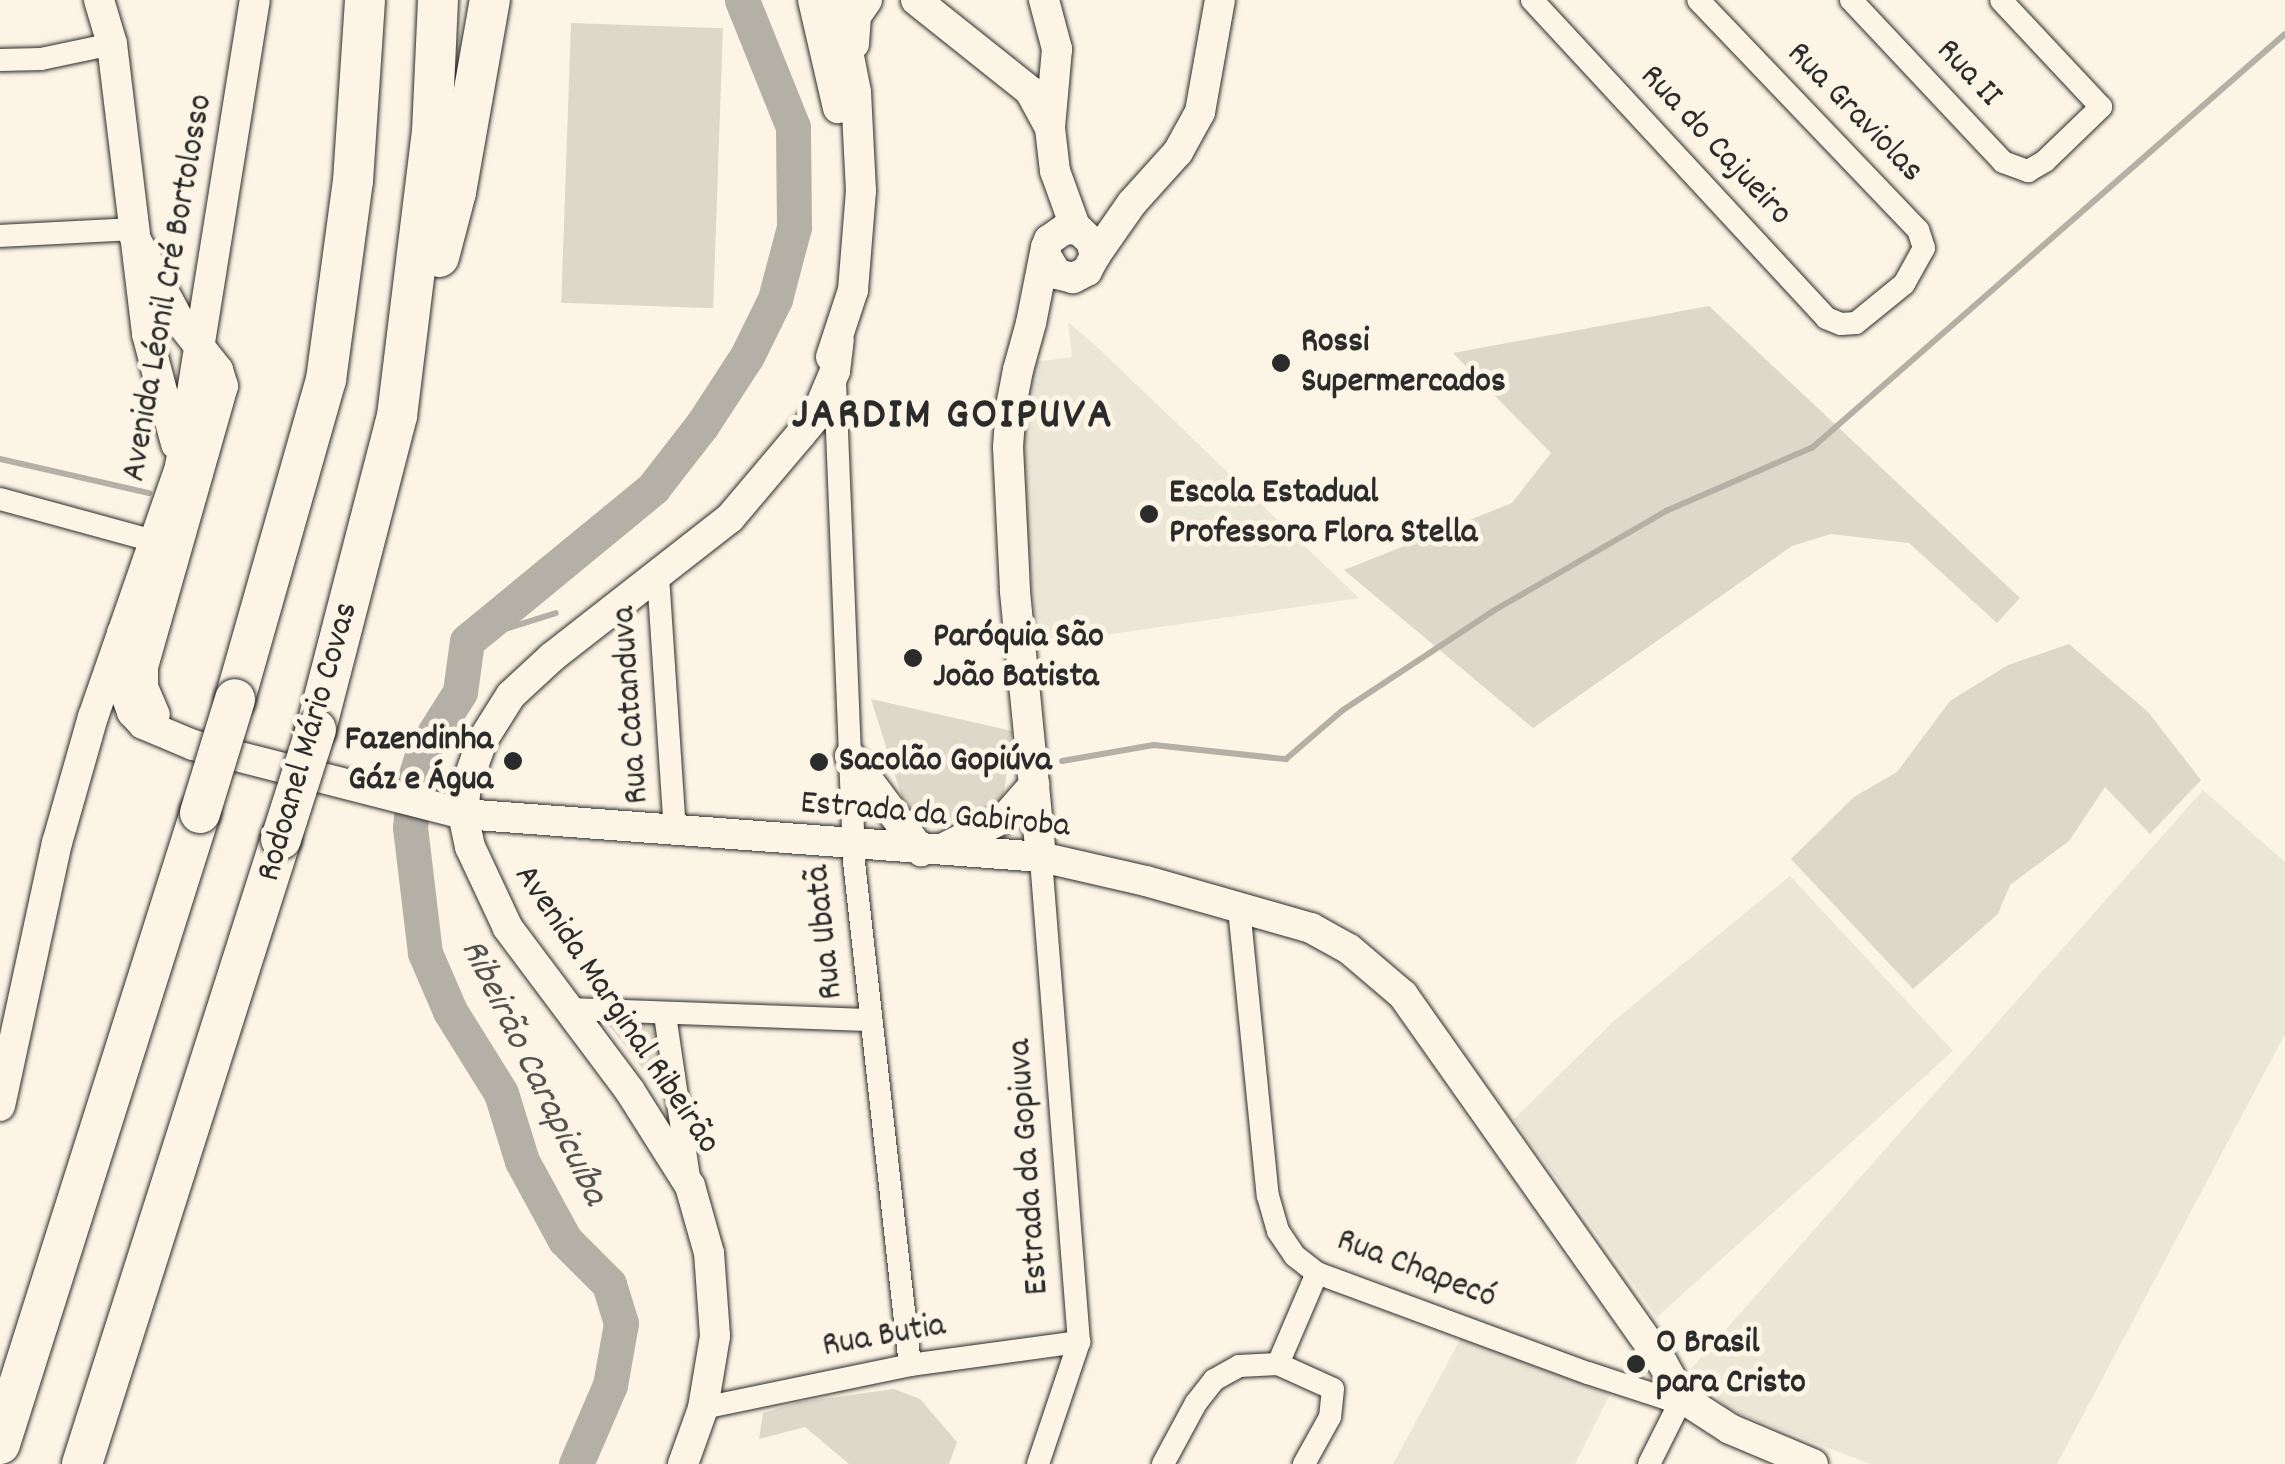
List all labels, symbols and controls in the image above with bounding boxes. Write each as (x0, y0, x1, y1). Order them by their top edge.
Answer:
street label: Rua II (1926, 31, 2010, 117)
street label: Rua Graviolas (1776, 34, 1932, 192)
street label: Rua do Cajueiro (1630, 57, 1800, 235)
street label: Avenida Léonil Cré Bortolosso (114, 91, 224, 485)
place label: Rossi Supermercados (1301, 322, 1506, 404)
marker: Rossi Supermercados (1270, 352, 1292, 374)
district label: JARDIM GOIPUVA (792, 391, 1114, 445)
place label: Escola Estadual Professora Flora Stella (1169, 473, 1477, 555)
marker: Escola Estadual Professora Flora Stella (1138, 503, 1160, 525)
street label: Rodoanel Mário Covas (249, 598, 369, 886)
street label: Rua Catanduva (604, 605, 660, 805)
place label: Paróquia São João Batista (933, 617, 1104, 699)
marker: Paróquia São João Batista (902, 647, 924, 669)
place label: Fazendinha Gáz e Água (345, 720, 493, 802)
place label: Sacolão Gopiúva (839, 741, 1052, 783)
marker: Fazendinha Gáz e Água (502, 750, 524, 772)
marker: Sacolão Gopiúva (808, 751, 830, 773)
street label: Estrada da Gabiroba (798, 783, 1072, 849)
street label: Avenida Marginal Ribeirão (504, 858, 728, 1162)
street label: Rua Ubatã (798, 862, 854, 1002)
water label: Ribeirão Carapicuíba (448, 933, 616, 1213)
street label: Estrada da Gopiuva (1000, 1038, 1060, 1296)
street label: Rua Chapecó (1330, 1220, 1502, 1320)
street label: Rua Butia (819, 1306, 949, 1368)
place label: O Brasil para Cristo (1656, 1323, 1806, 1405)
marker: O Brasil para Cristo (1625, 1353, 1647, 1375)

